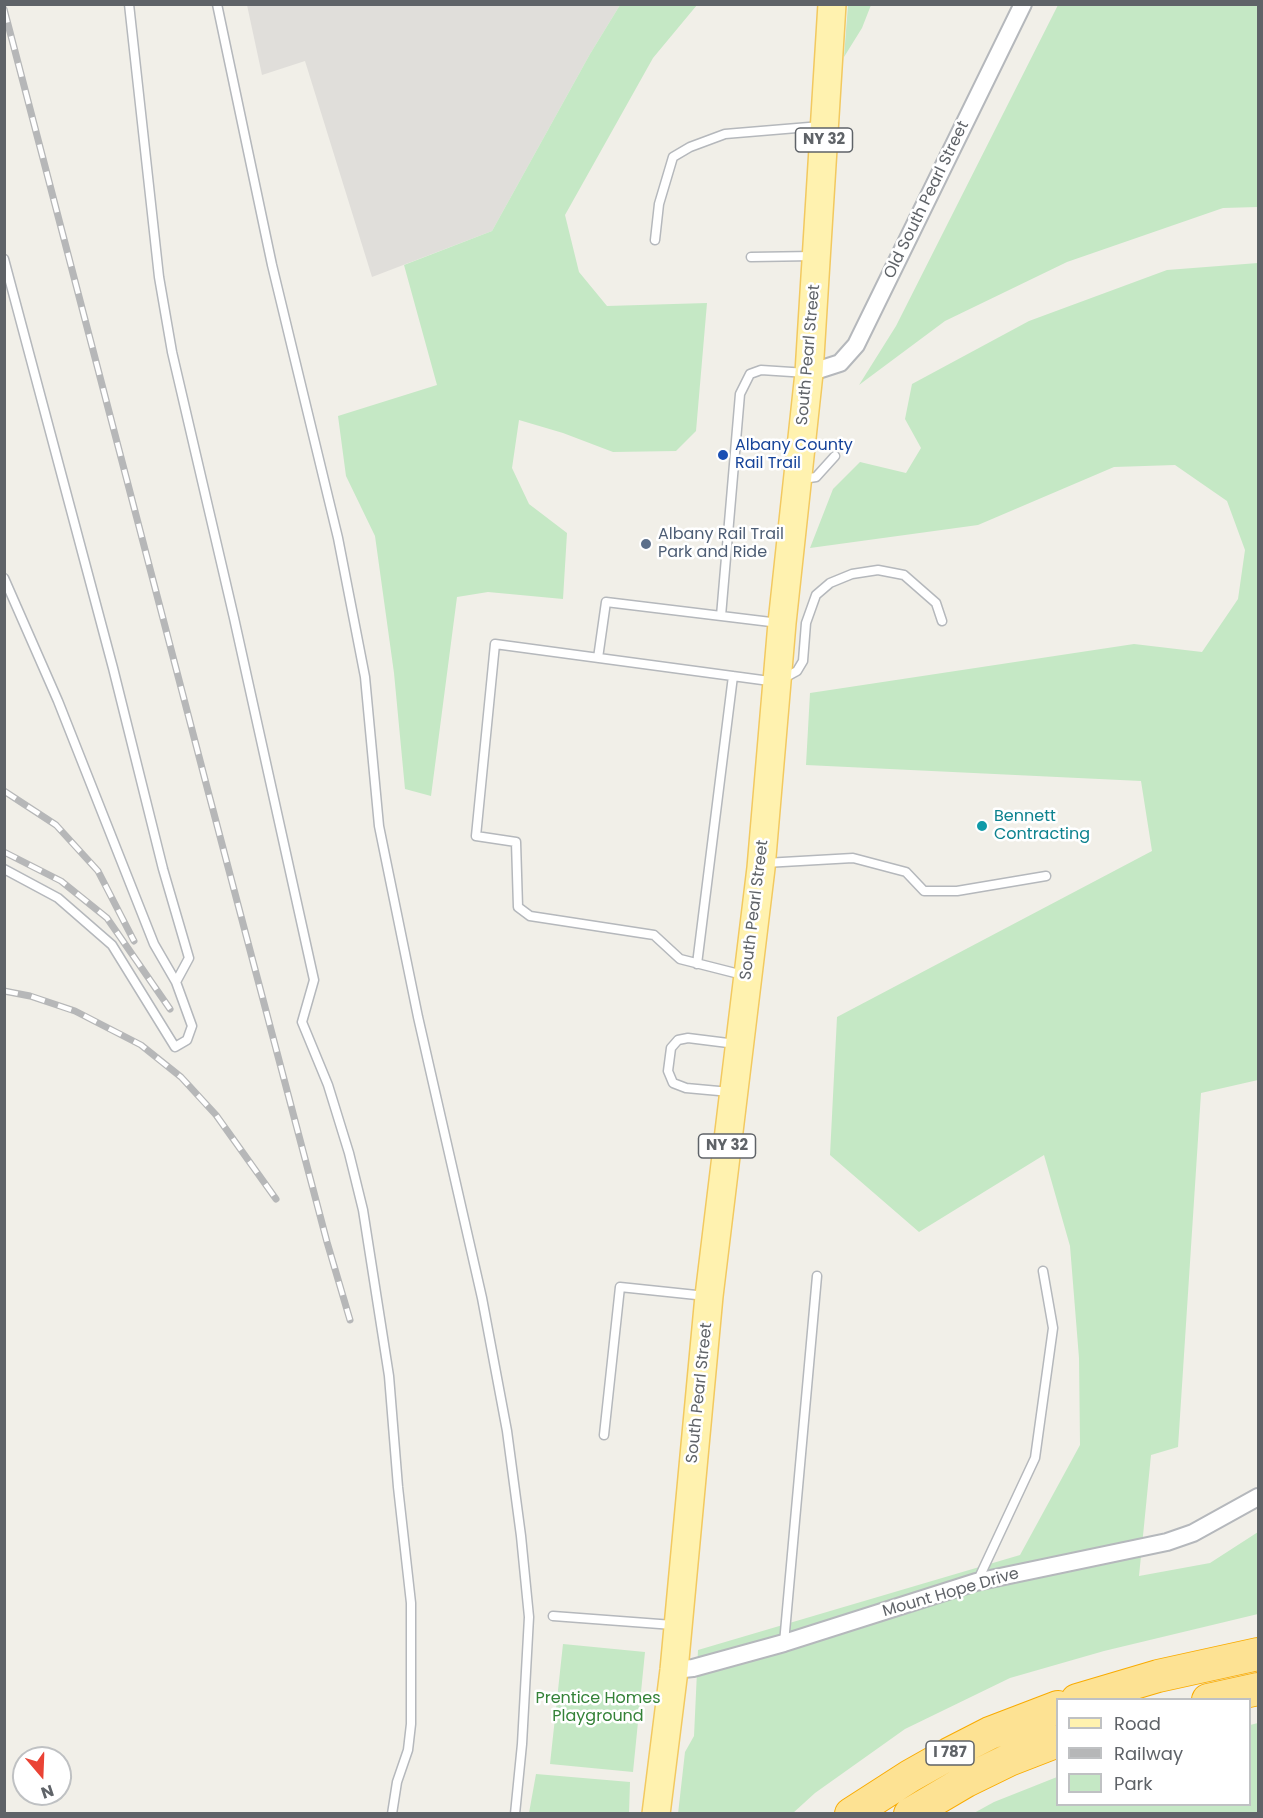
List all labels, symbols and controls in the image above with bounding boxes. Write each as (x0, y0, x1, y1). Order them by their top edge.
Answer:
street label: Old South Pearl Street (880, 118, 974, 282)
road number: NY 32 (796, 128, 852, 152)
street label: South Pearl Street (793, 284, 825, 426)
place label: Albany County Rail Trail (735, 436, 853, 474)
marker: Albany County Rail Trail (716, 448, 730, 462)
place label: Albany Rail Trail Park and Ride (658, 525, 784, 563)
marker: Albany Rail Trail Park and Ride (639, 537, 653, 551)
place label: Bennett Contracting (994, 807, 1090, 845)
marker: Bennett Contracting (975, 819, 989, 833)
street label: South Pearl Street (737, 839, 773, 981)
road number: NY 32 (698, 1134, 756, 1158)
street label: South Pearl Street (683, 1322, 717, 1464)
street label: Mount Hope Drive (881, 1564, 1021, 1622)
park label: Prentice Homes Playground (535, 1689, 661, 1727)
legend (1056, 1698, 1251, 1806)
text: Road (1114, 1711, 1161, 1736)
road number: I 787 (926, 1741, 974, 1765)
text: Railway (1114, 1741, 1183, 1766)
north arrow (12, 1746, 72, 1806)
text: Park (1114, 1771, 1153, 1796)
text: N (38, 1779, 57, 1804)

